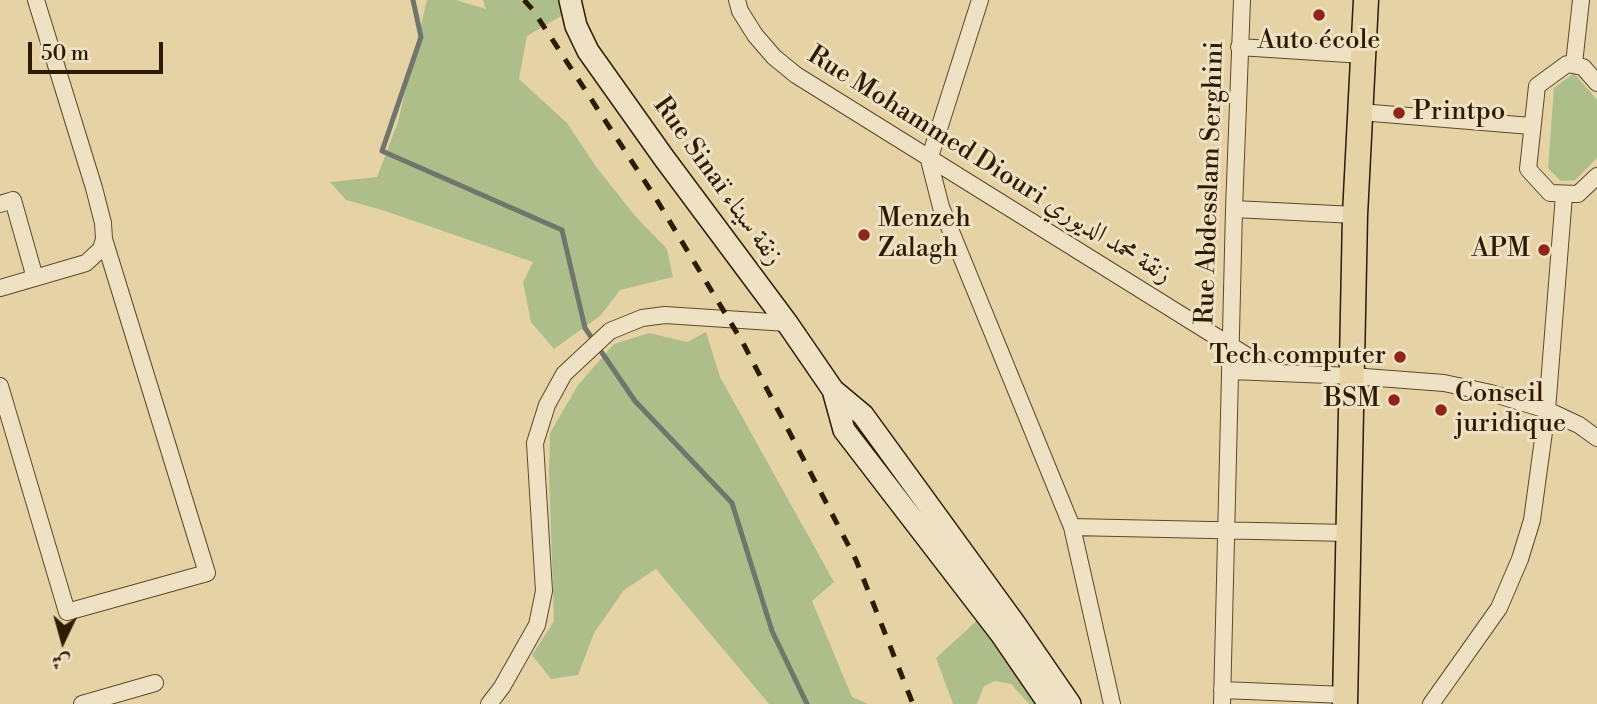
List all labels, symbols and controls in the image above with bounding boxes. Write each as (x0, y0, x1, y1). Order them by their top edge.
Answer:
marker: Auto école (1311, 7, 1327, 23)
place label: Auto école (1257, 26, 1381, 58)
scale bar (32, 28, 166, 72)
text: 50 m (41, 41, 89, 67)
street label: Rue Mohammed Diouri زنقة محمد الديوري (801, 41, 1177, 291)
street label: Rue Abdesslam Serghini (1190, 41, 1232, 325)
street label: Rue Sinaï زنقة سيناء (645, 92, 789, 272)
place label: Printpo (1413, 97, 1505, 129)
marker: Printpo (1391, 105, 1407, 121)
place label: Menzeh Zalagh (878, 204, 971, 266)
marker: Menzeh Zalagh (856, 227, 872, 243)
place label: APM (1471, 234, 1530, 266)
marker: APM (1536, 242, 1552, 258)
place label: Tech computer (1210, 341, 1386, 373)
marker: Tech computer (1392, 349, 1408, 365)
place label: Conseil juridique (1455, 379, 1566, 440)
place label: BSM (1324, 384, 1380, 416)
marker: BSM (1386, 392, 1402, 408)
marker: Conseil juridique (1433, 402, 1449, 418)
north arrow (28, 606, 98, 676)
text: ش (51, 649, 72, 675)

